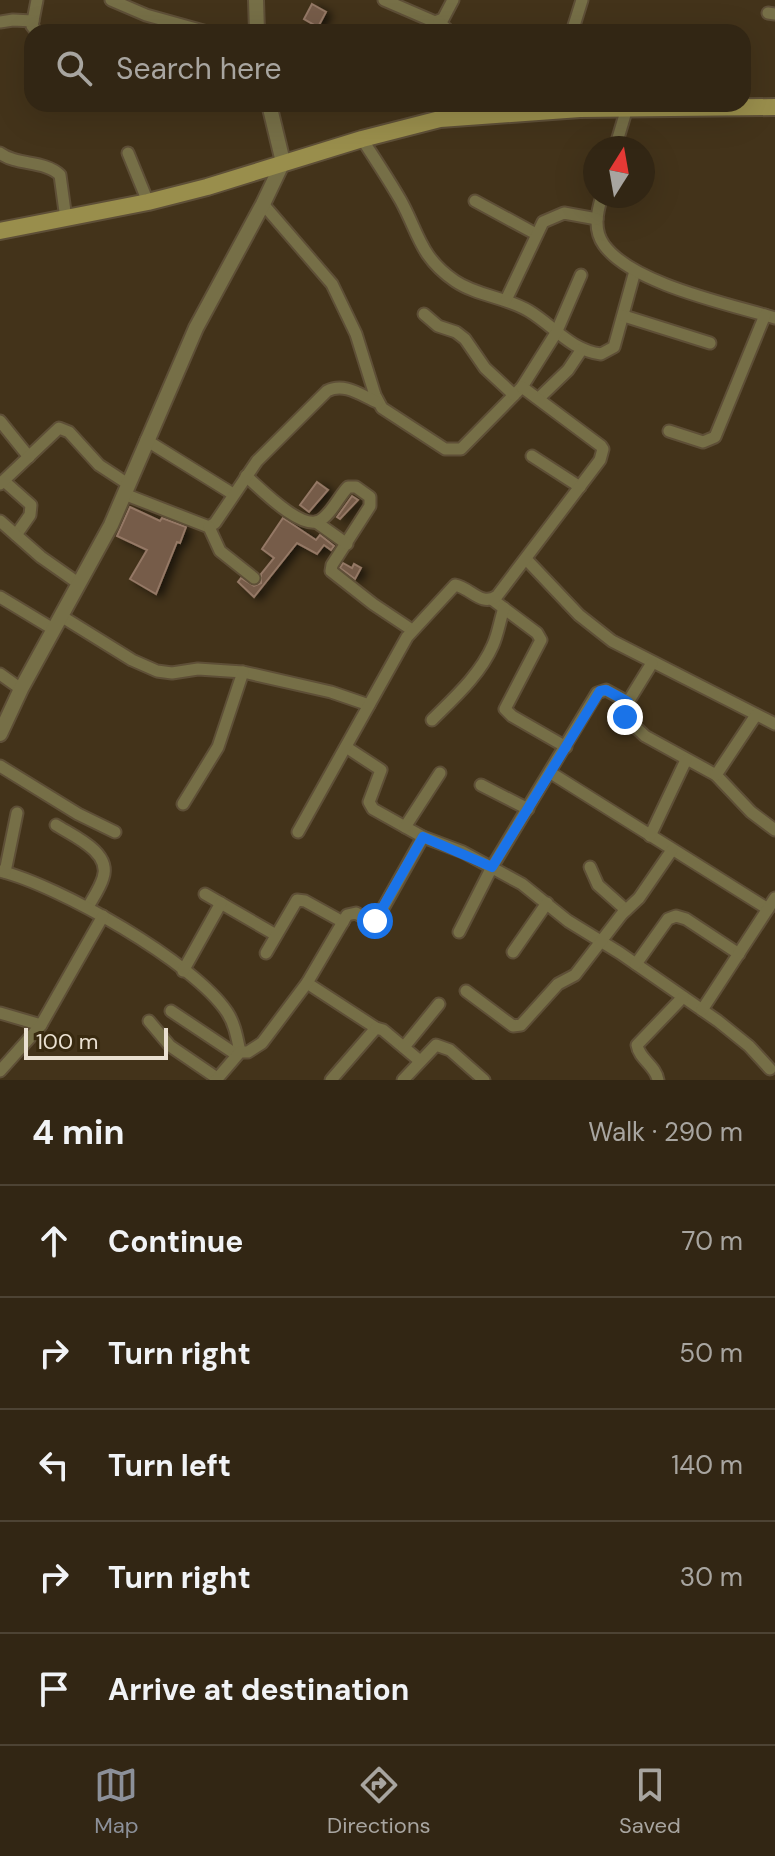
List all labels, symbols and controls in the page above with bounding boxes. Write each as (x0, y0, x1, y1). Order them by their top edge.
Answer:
search box (24, 24, 751, 112)
icon: search (52, 46, 96, 90)
text: Search here (116, 49, 282, 88)
north arrow (583, 136, 655, 208)
route end (607, 699, 643, 735)
route start (357, 903, 393, 939)
scale bar (24, 1024, 168, 1060)
text: 100 m (36, 1027, 98, 1056)
text: 4 min (32, 1110, 124, 1155)
text: Walk · 290 m (588, 1115, 743, 1149)
icon: ahead (32, 1219, 76, 1263)
text: Continue (108, 1222, 243, 1261)
text: 70 m (682, 1224, 743, 1258)
icon: right (32, 1331, 76, 1375)
text: Turn right (108, 1334, 251, 1373)
text: 50 m (679, 1336, 743, 1370)
icon: left (32, 1443, 76, 1487)
text: Turn left (108, 1446, 231, 1485)
text: 140 m (671, 1448, 743, 1482)
icon: right (32, 1555, 76, 1599)
text: Turn right (108, 1558, 251, 1597)
text: 30 m (680, 1560, 743, 1594)
icon: arrive (32, 1667, 76, 1711)
text: Arrive at destination (108, 1670, 409, 1709)
tab: Map (94, 1763, 139, 1840)
tab: Directions (327, 1763, 431, 1840)
tab: Saved (619, 1763, 681, 1840)

